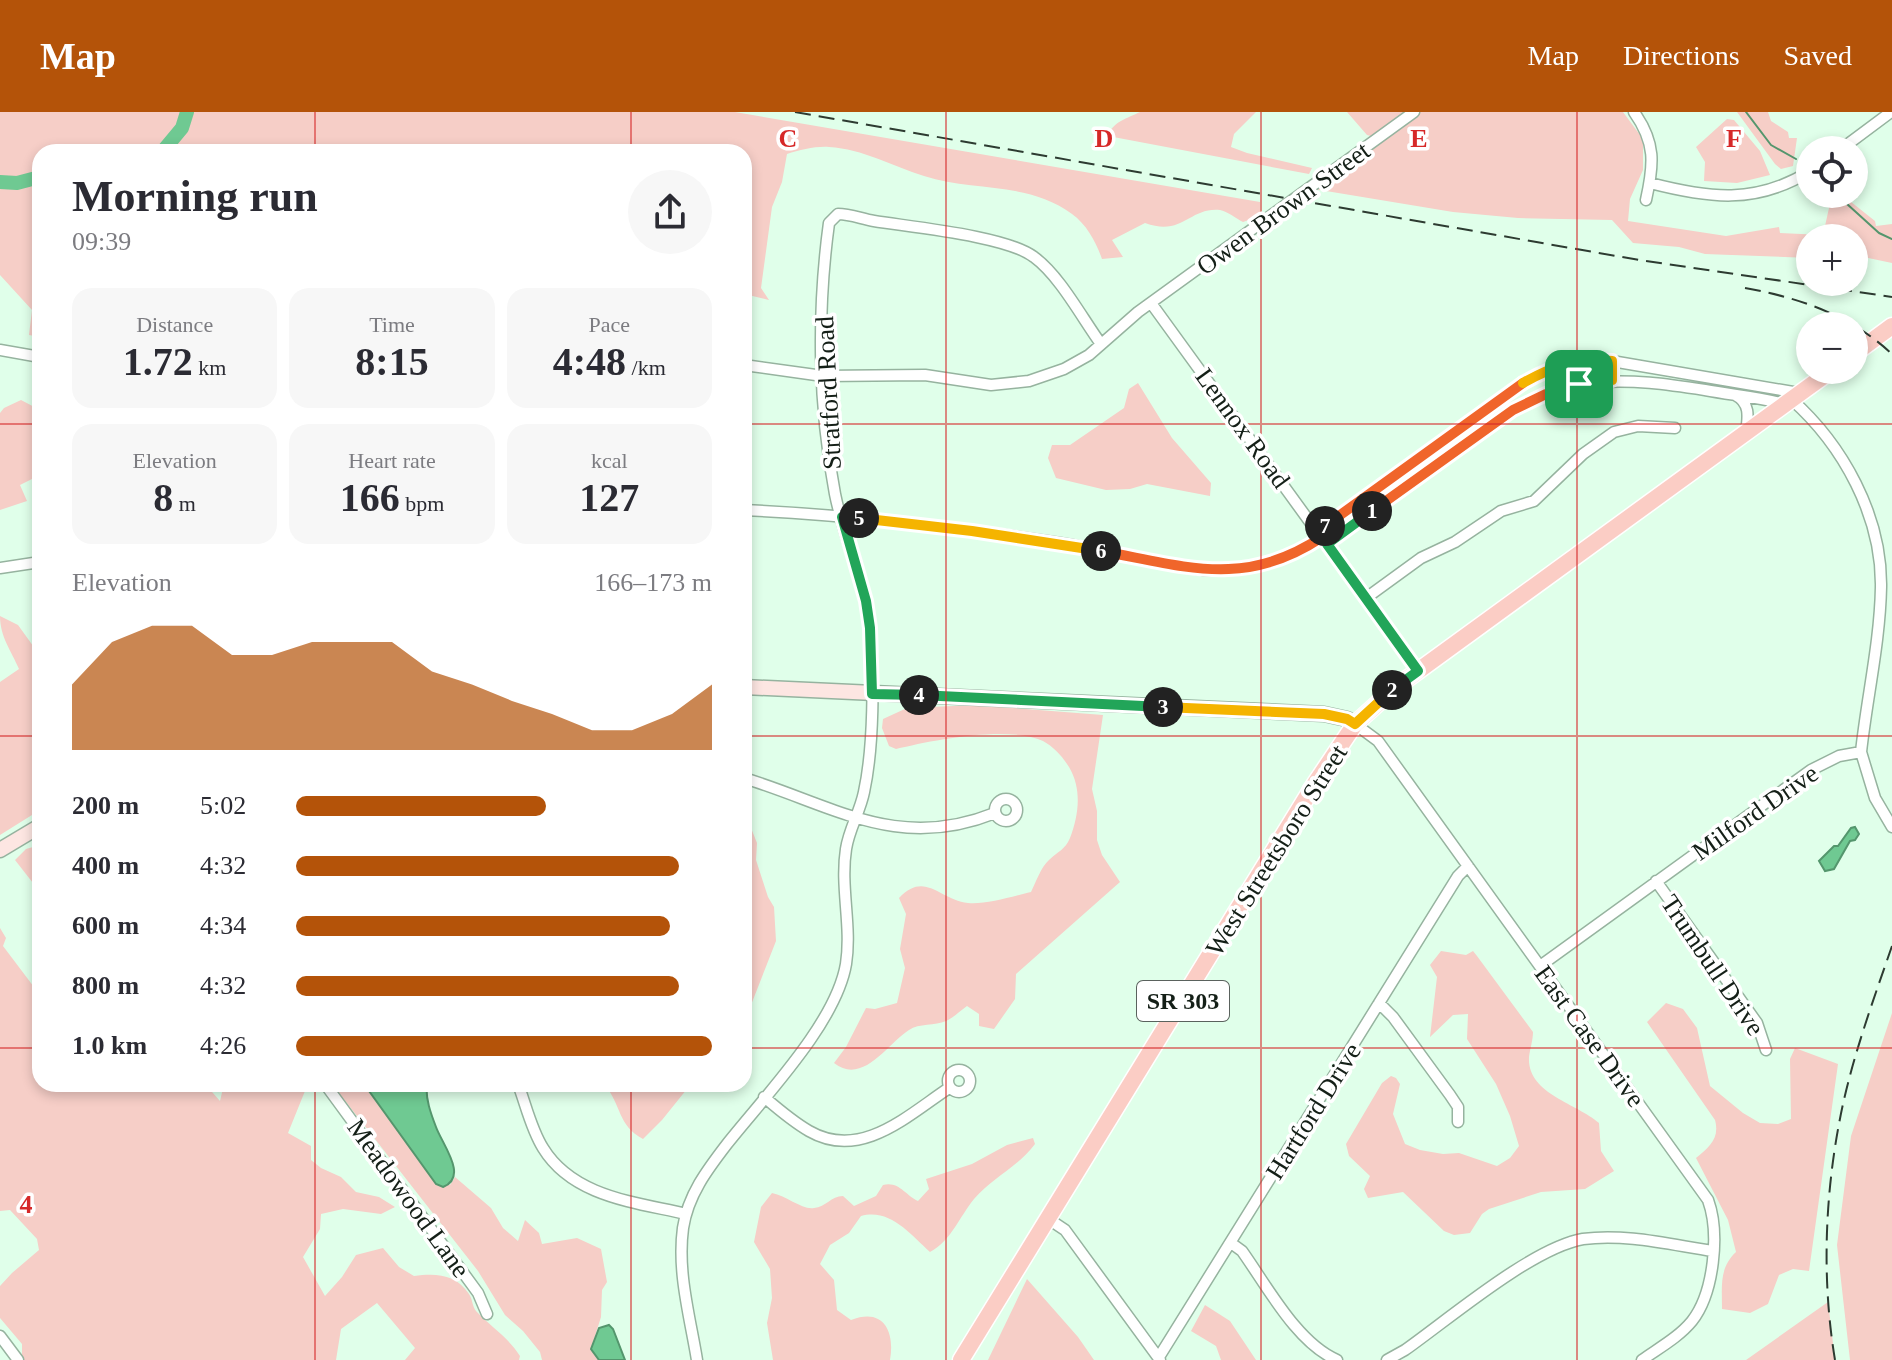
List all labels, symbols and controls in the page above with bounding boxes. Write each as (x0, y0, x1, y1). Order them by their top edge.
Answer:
text: Map (40, 35, 116, 77)
text: Map (1528, 40, 1579, 71)
text: Directions (1623, 40, 1740, 71)
text: Saved (1784, 40, 1852, 71)
text: C (779, 124, 797, 153)
text: D (1095, 124, 1113, 153)
text: E (1410, 124, 1428, 153)
text: F (1726, 124, 1742, 153)
street label: Owen Brown Street (1191, 136, 1376, 281)
map controls (1796, 136, 1868, 384)
button: locate (1796, 136, 1868, 208)
button: share (628, 170, 712, 254)
text: Morning run (72, 172, 318, 221)
button: + (1796, 224, 1868, 296)
text: 09:39 (72, 227, 131, 256)
text: Distance (136, 312, 213, 337)
text: Time (369, 312, 415, 337)
text: Pace (589, 312, 630, 337)
button: − (1796, 312, 1868, 384)
street label: Stratford Road (810, 315, 847, 471)
text: 1.72 (123, 339, 193, 384)
text: 8:15 (355, 339, 429, 384)
text: 4:48 (553, 339, 626, 384)
pin (1545, 350, 1613, 418)
text: km (193, 355, 226, 380)
text: /km (626, 355, 666, 380)
icon: arrive (1557, 362, 1601, 406)
street label: Lennox Road (1189, 363, 1296, 494)
text: Elevation (133, 448, 217, 473)
text: Heart rate (348, 448, 436, 473)
text: kcal (591, 448, 628, 473)
text: 8 (153, 475, 173, 520)
text: 166 (340, 475, 400, 520)
text: 127 (579, 475, 639, 520)
text: m (173, 491, 196, 516)
text: bpm (400, 491, 444, 516)
pin: 1 (1352, 491, 1392, 531)
pin: 5 (839, 498, 879, 538)
text: 1 (1367, 498, 1378, 523)
text: 5 (854, 505, 865, 530)
pin: 7 (1305, 506, 1345, 546)
text: 7 (1320, 513, 1331, 538)
pin: 6 (1081, 531, 1121, 571)
text: 6 (1096, 538, 1107, 563)
text: Elevation (72, 568, 172, 597)
text: 166–173 m (594, 568, 712, 597)
pin: 2 (1372, 670, 1412, 710)
pin: 4 (899, 675, 939, 715)
text: 2 (1387, 677, 1398, 702)
text: 4 (914, 682, 925, 707)
pin: 3 (1143, 687, 1183, 727)
text: 3 (1158, 694, 1169, 719)
street label: West Streetsboro Street (1200, 739, 1354, 961)
street label: Milford Drive (1687, 758, 1824, 866)
text: 200 m (72, 791, 139, 820)
text: 5:02 (200, 791, 246, 820)
text: 400 m (72, 851, 139, 880)
text: 4:32 (200, 851, 246, 880)
street label: Trumbull Drive (1655, 890, 1770, 1041)
text: 600 m (72, 911, 139, 940)
text: 4:34 (200, 911, 246, 940)
street label: East Case Drive (1529, 960, 1651, 1113)
text: 800 m (72, 971, 139, 1000)
text: 4:32 (200, 971, 246, 1000)
road number: SR 303 (1137, 981, 1229, 1021)
text: 1.0 km (72, 1031, 147, 1060)
text: 4:26 (200, 1031, 246, 1060)
street label: Hartford Drive (1260, 1038, 1367, 1185)
street label: Meadowood Lane (341, 1114, 476, 1283)
text: 4 (20, 1190, 33, 1219)

